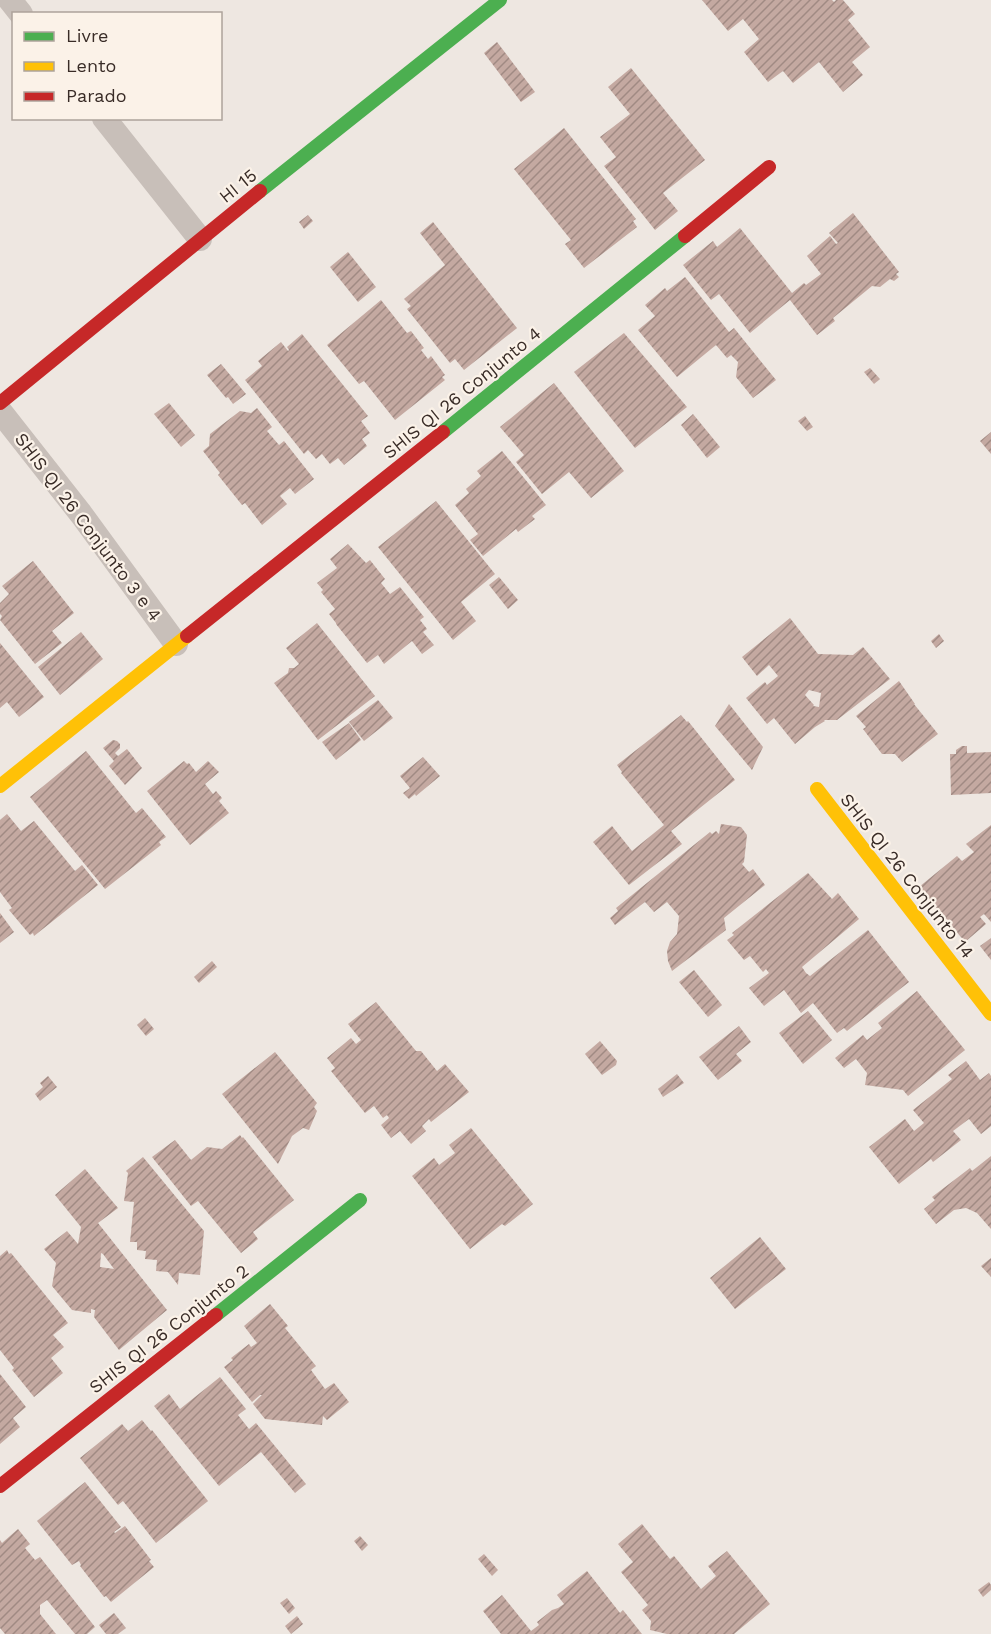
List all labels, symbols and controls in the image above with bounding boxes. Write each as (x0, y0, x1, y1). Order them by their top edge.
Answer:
legend (12, 12, 222, 120)
text: Livre (66, 25, 108, 46)
text: Lento (66, 55, 116, 76)
text: Parado (66, 85, 127, 106)
street label: HI 15 (215, 164, 261, 207)
street label: SHIS QI 26 Conjunto 4 (379, 322, 545, 463)
street label: SHIS QI 26 Conjunto 3 e 4 (11, 428, 166, 625)
street label: SHIS QI 26 Conjunto 14 (836, 789, 978, 962)
street label: SHIS QI 26 Conjunto 2 (85, 1260, 253, 1397)

